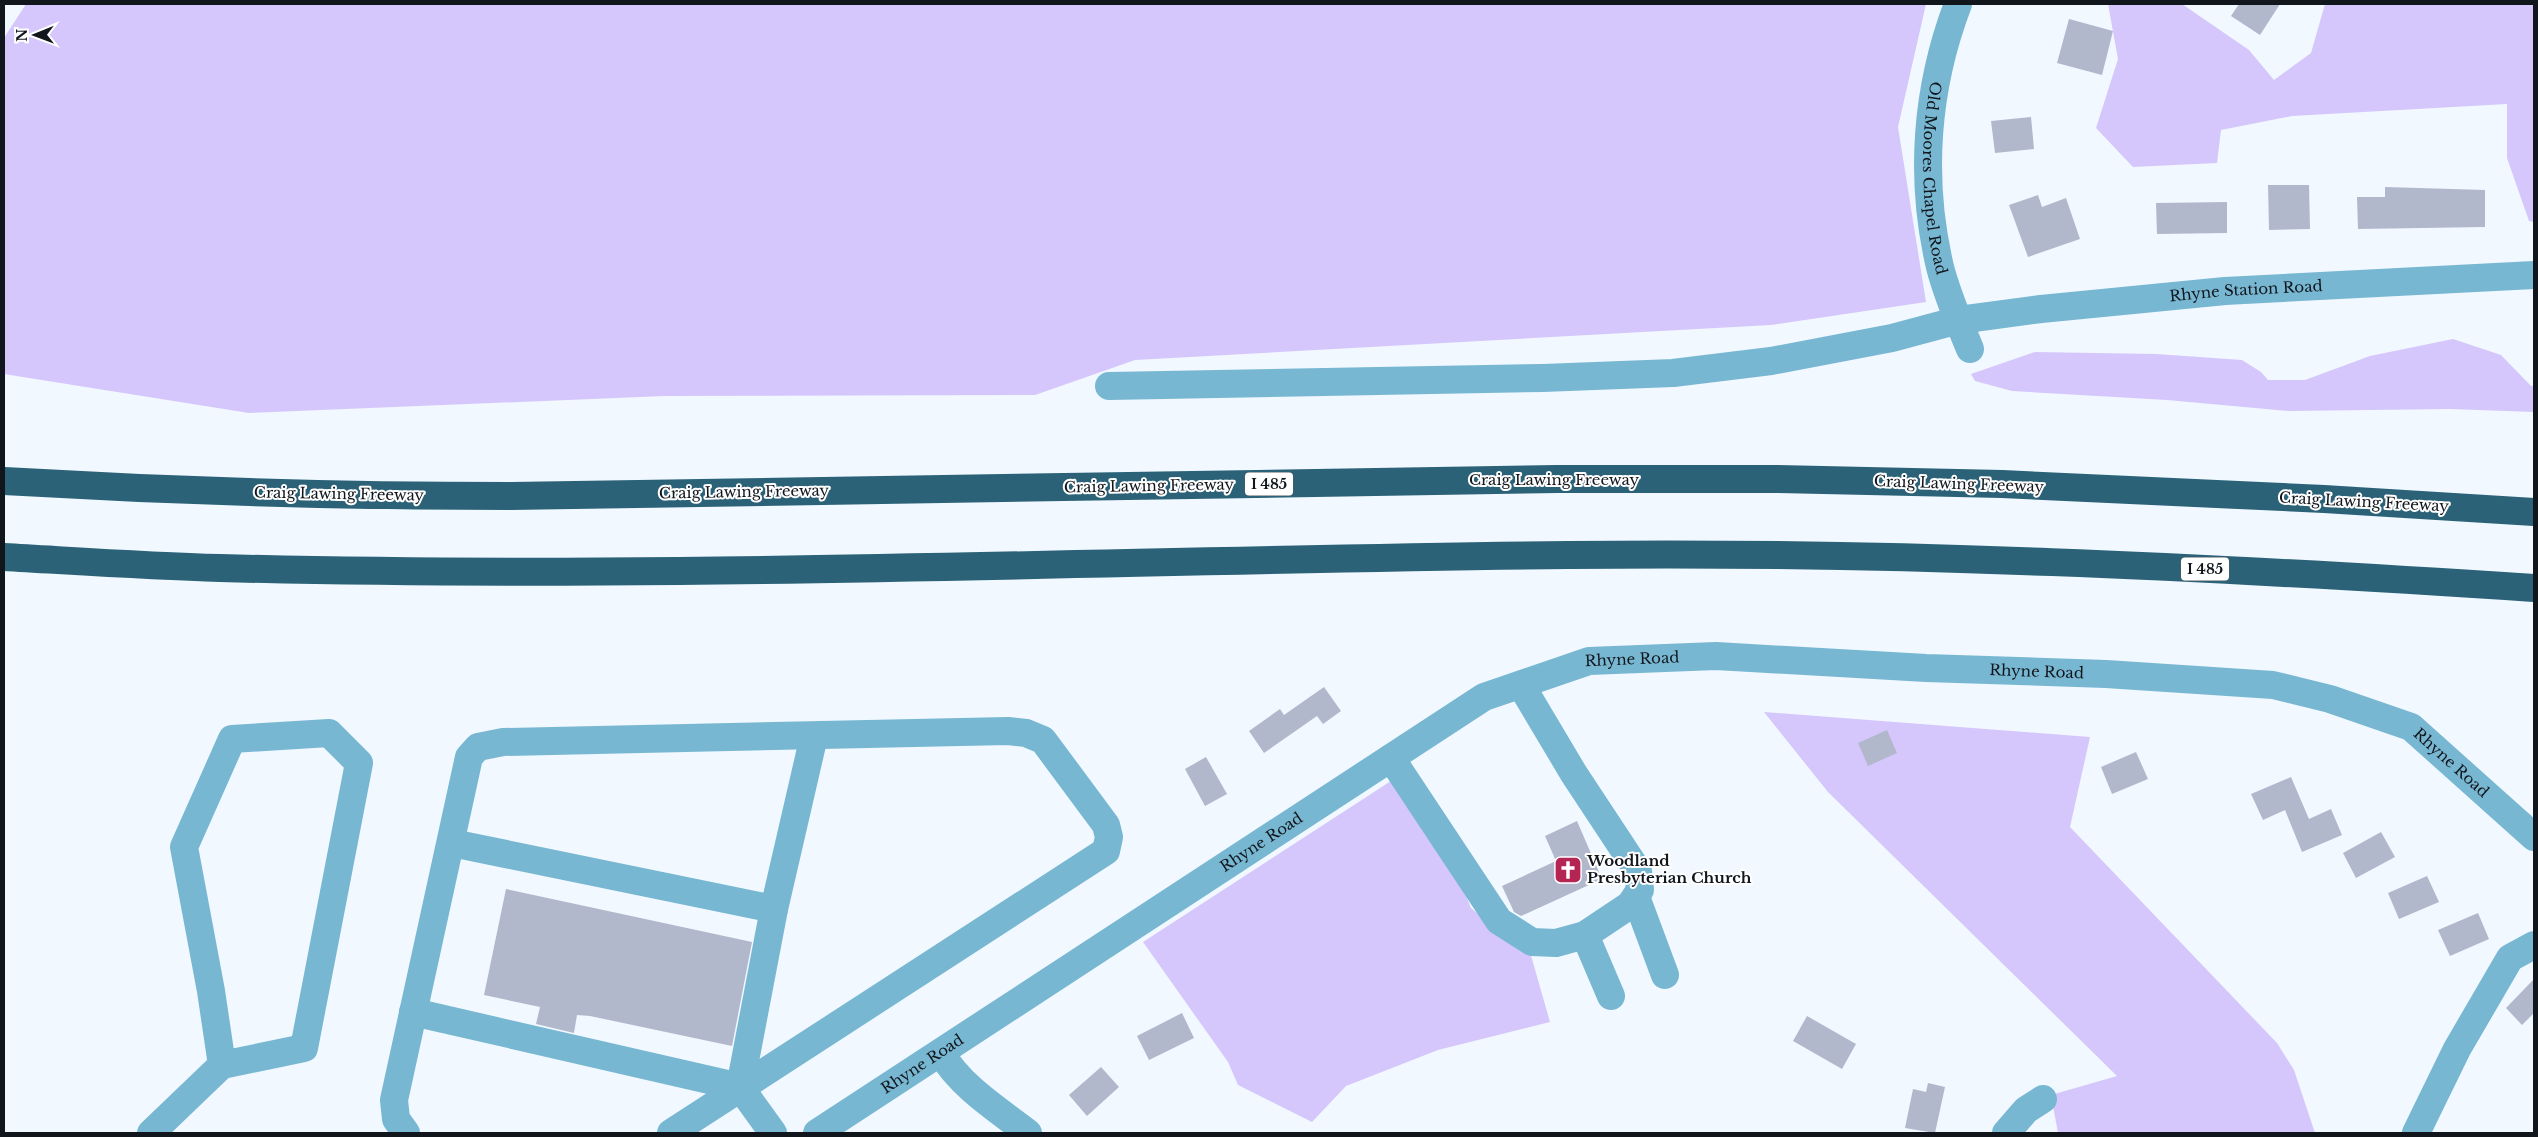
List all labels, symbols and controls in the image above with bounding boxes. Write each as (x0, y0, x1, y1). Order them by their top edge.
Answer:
north arrow (10, 10, 60, 60)
text: N (13, 28, 31, 42)
street label: Old Moores Chapel Road (1919, 80, 1952, 277)
street label: Rhyne Station Road (2168, 276, 2323, 305)
street label: Craig Lawing Freeway (1469, 470, 1639, 489)
street label: Craig Lawing Freeway (1874, 471, 2045, 496)
road number: I 485 (1245, 472, 1293, 496)
street label: Craig Lawing Freeway (1064, 475, 1235, 496)
street label: Craig Lawing Freeway (659, 481, 830, 502)
street label: Craig Lawing Freeway (254, 483, 425, 504)
street label: Craig Lawing Freeway (2279, 488, 2450, 515)
road number: I 485 (2181, 558, 2229, 580)
street label: Rhyne Road (1584, 647, 1680, 670)
street label: Rhyne Road (1989, 660, 2084, 682)
street label: Rhyne Road (2410, 724, 2493, 801)
street label: Rhyne Road (1216, 808, 1306, 876)
place label: Woodland Presbyterian Church (1586, 851, 1752, 887)
church icon: Woodland Presbyterian Church (1553, 855, 1583, 885)
street label: Rhyne Road (877, 1030, 967, 1097)

